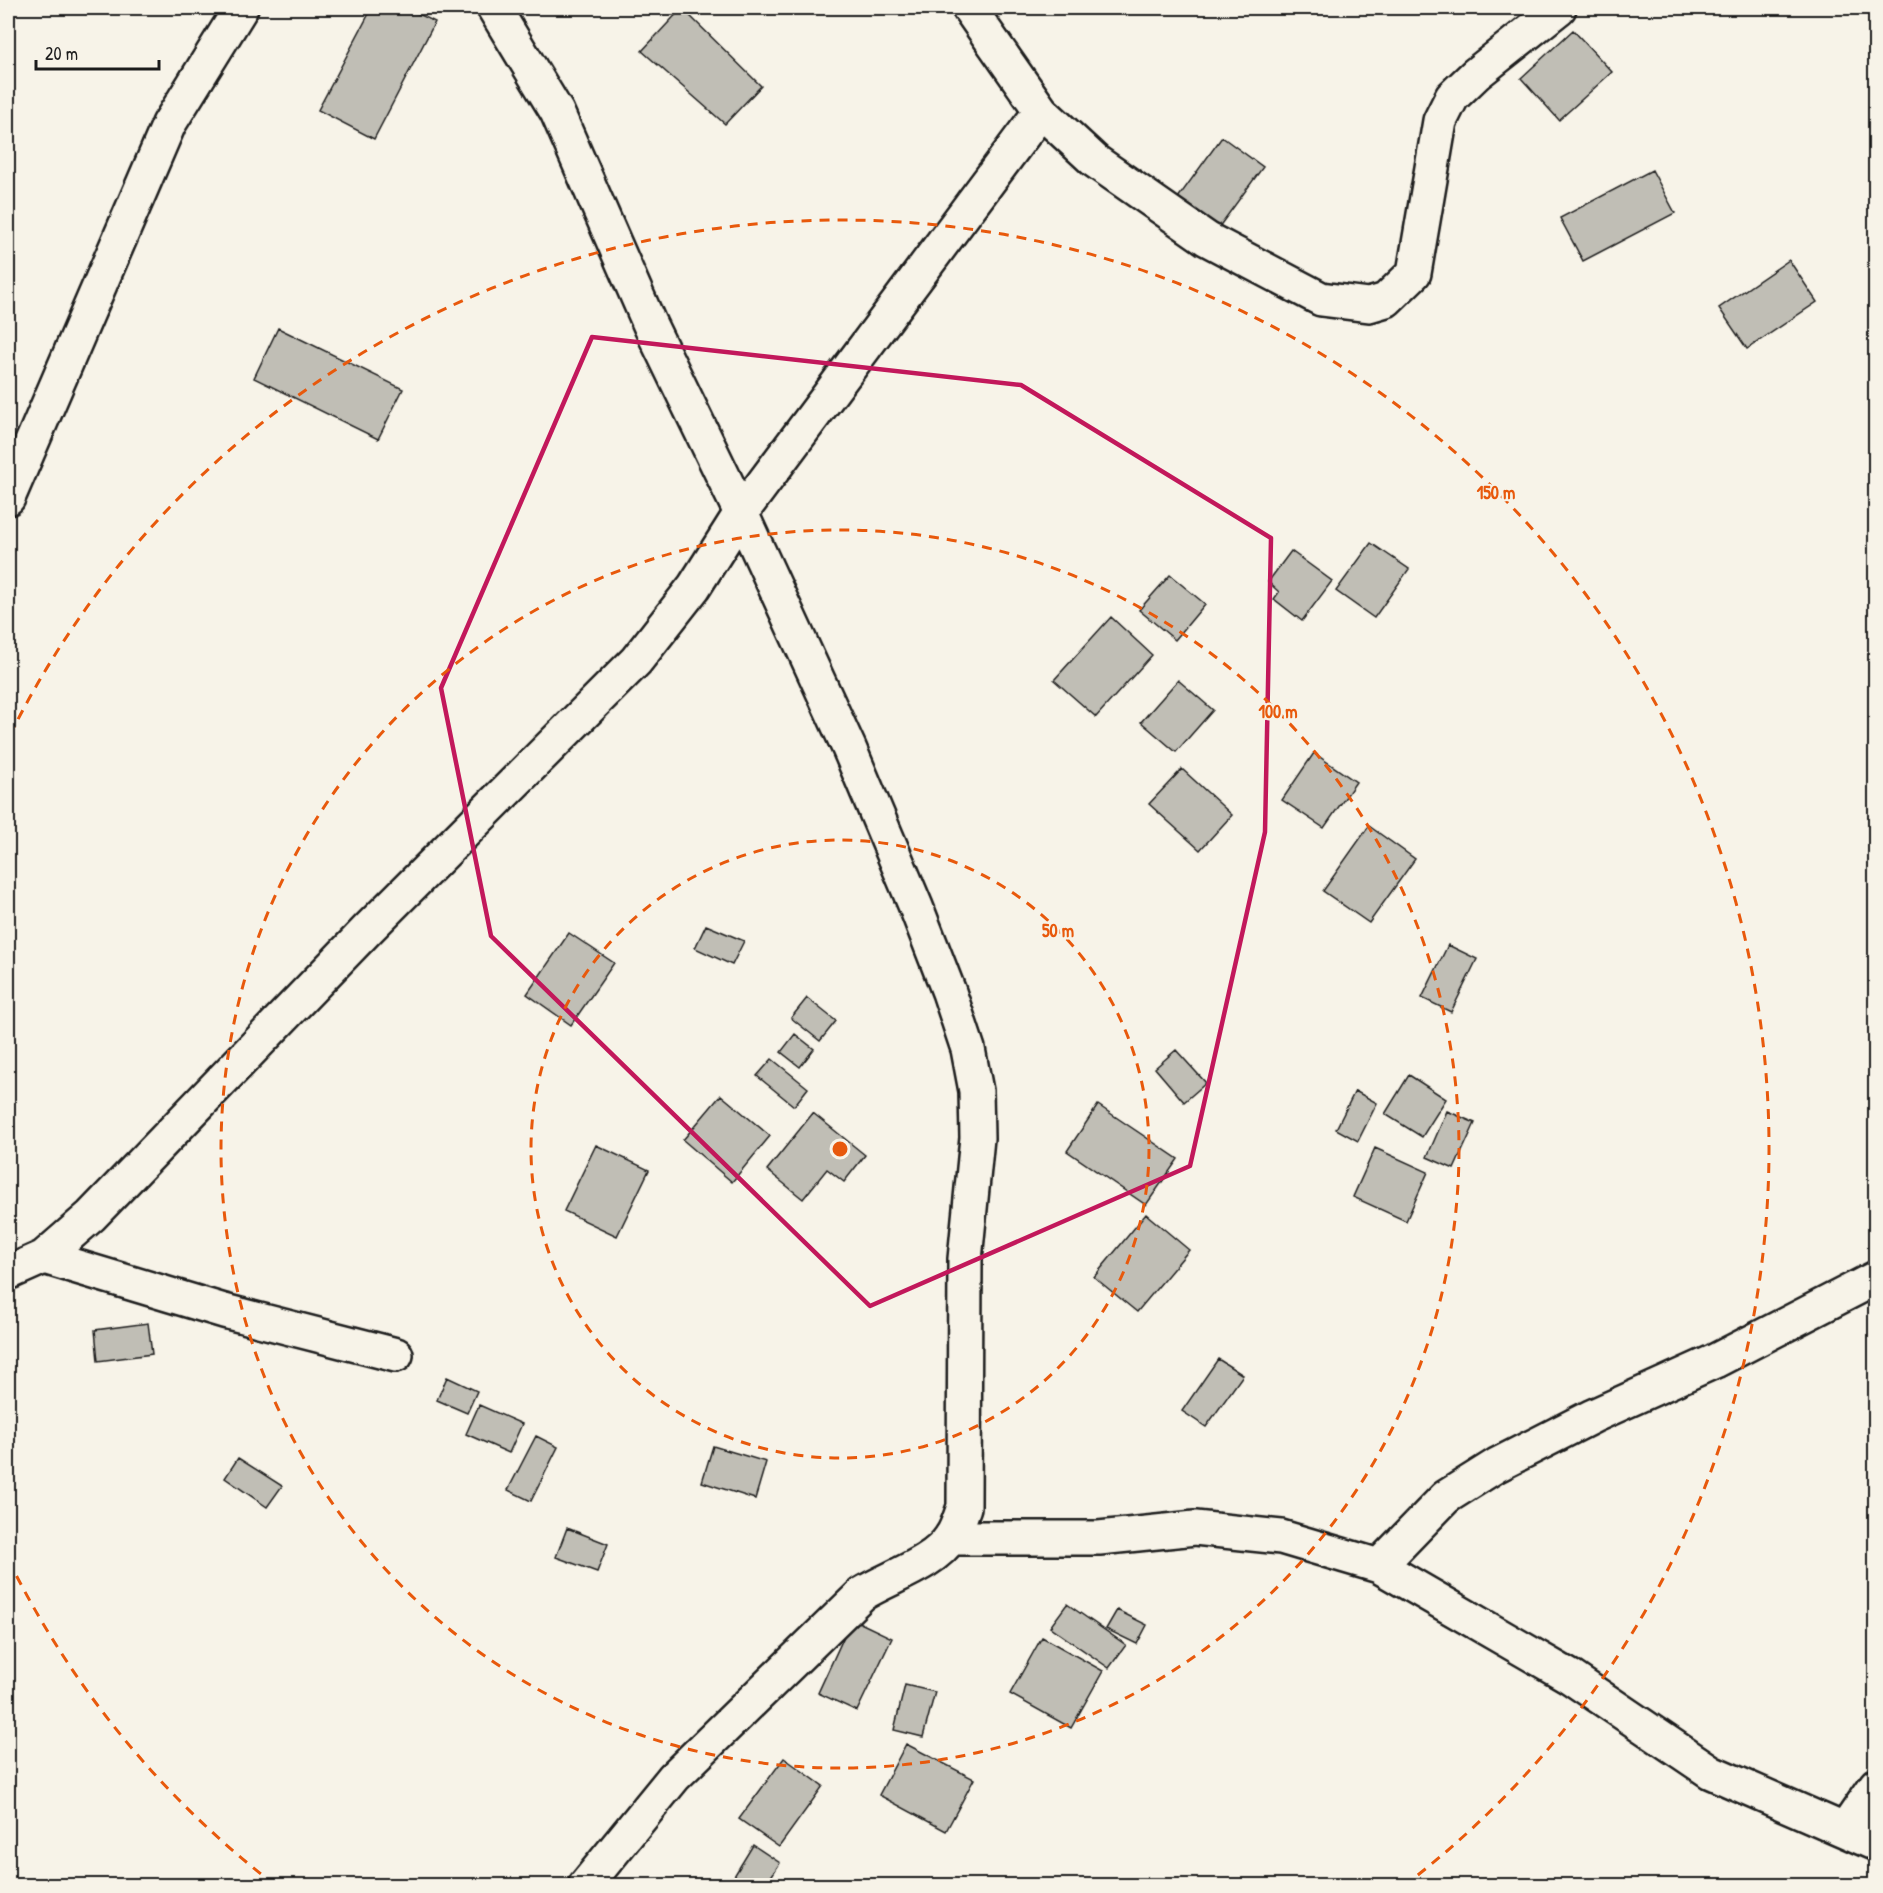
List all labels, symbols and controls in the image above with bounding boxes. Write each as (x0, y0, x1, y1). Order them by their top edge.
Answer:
scale bar (36, 33, 159, 71)
text: 20 m (45, 41, 78, 66)
text: 150 m (1477, 480, 1515, 505)
text: 100 m (1258, 699, 1298, 724)
text: 50 m (1042, 918, 1074, 943)
centre of rings (830, 1139, 850, 1159)

